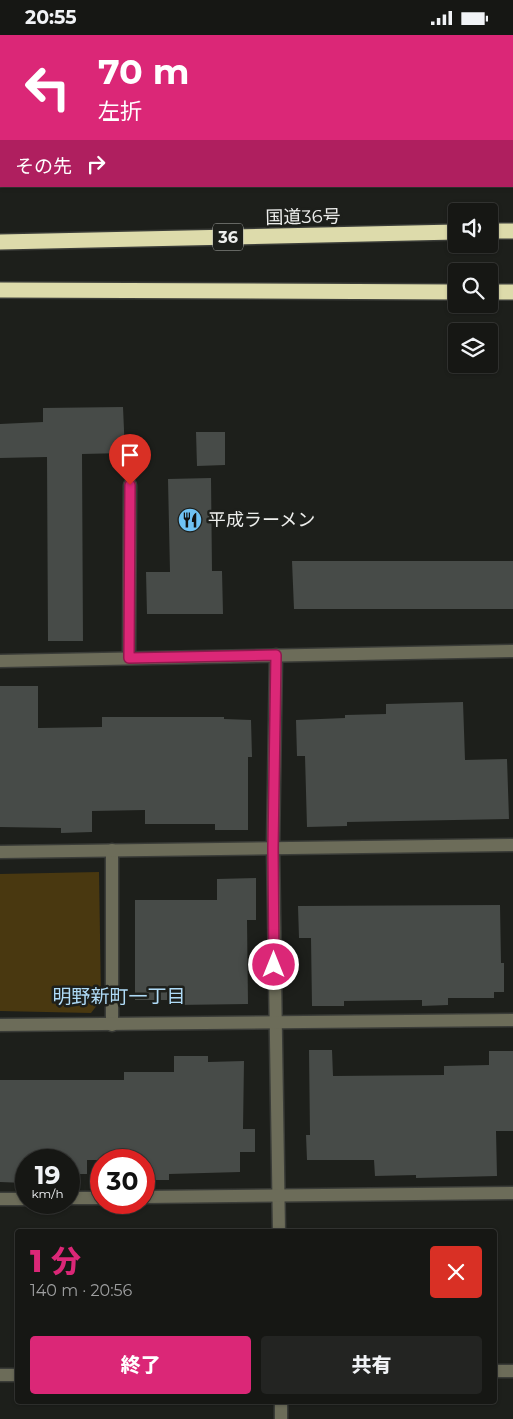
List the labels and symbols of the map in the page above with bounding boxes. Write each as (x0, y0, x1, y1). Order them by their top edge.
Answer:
street label: 国道36号 (265, 205, 341, 229)
road number: 36 (213, 223, 243, 251)
pin (109, 434, 151, 485)
restaurant icon: 平成ラーメン (177, 507, 203, 533)
place label: 平成ラーメン (208, 509, 315, 531)
position arrow (247, 938, 299, 990)
district label: 明野新町一丁目 (52, 985, 186, 1008)
speed limit sign: 30 (90, 1149, 155, 1214)

